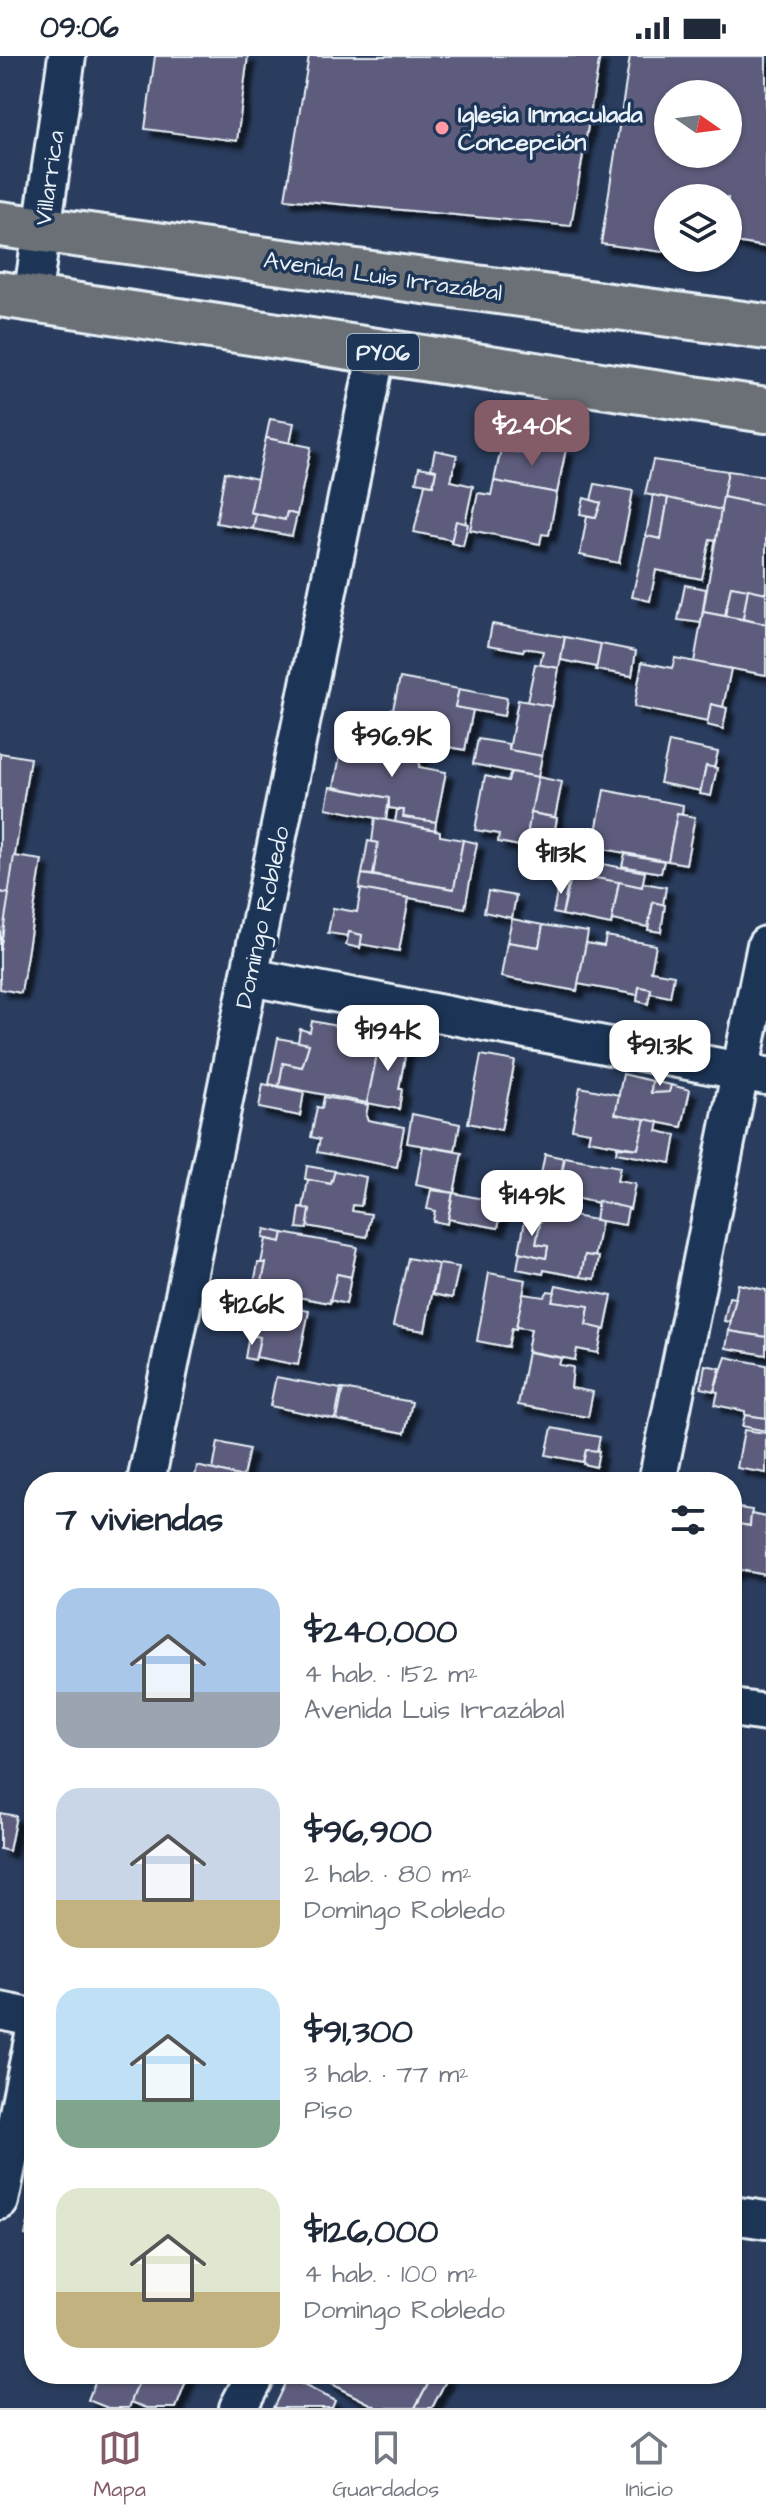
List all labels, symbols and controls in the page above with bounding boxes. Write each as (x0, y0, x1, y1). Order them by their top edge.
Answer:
text: 09:06 (40, 7, 119, 49)
north arrow (654, 80, 742, 168)
map controls (654, 80, 742, 272)
place label: Iglesia Inmaculada Concepción (458, 98, 643, 160)
marker: Iglesia Inmaculada Concepción (433, 119, 451, 137)
street label: Villarrica (26, 128, 74, 228)
button: layers (654, 184, 742, 272)
street label: Avenida Luis Irrazábal (261, 243, 504, 311)
road number: PY06 (347, 334, 419, 370)
pin: $240K (476, 400, 588, 468)
text: $240K (492, 408, 572, 444)
pin: $96.9K (327, 711, 457, 779)
text: $96.9K (352, 719, 432, 755)
street label: Domingo Robledo (227, 822, 300, 1012)
pin: $113K (505, 828, 617, 896)
text: $113K (536, 836, 586, 872)
pin: $194K (332, 1005, 444, 1073)
text: $194K (355, 1013, 421, 1049)
pin: $91.3K (595, 1020, 725, 1088)
text: $91.3K (627, 1028, 693, 1064)
pin: $149K (476, 1170, 588, 1238)
text: $149K (499, 1178, 565, 1214)
pin: $126K (196, 1279, 308, 1347)
text: $126K (220, 1287, 284, 1323)
text: 7 viviendas (56, 1496, 223, 1544)
icon: filters (666, 1498, 710, 1542)
text: $240,000 (304, 1608, 457, 1656)
icon: home (120, 1620, 216, 1716)
text: 4 hab. · 152 m² (304, 1656, 478, 1692)
text: Avenida Luis Irrazábal (304, 1692, 565, 1728)
text: $96,900 (304, 1808, 432, 1856)
icon: home (120, 1820, 216, 1916)
text: 2 hab. · 80 m² (304, 1856, 472, 1892)
text: Domingo Robledo (304, 1892, 505, 1928)
text: $91,300 (304, 2008, 413, 2056)
icon: home (120, 2020, 216, 2116)
text: 3 hab. · 77 m² (304, 2056, 469, 2092)
text: Piso (304, 2092, 352, 2128)
text: $126,000 (304, 2208, 438, 2256)
icon: home (120, 2220, 216, 2316)
text: 4 hab. · 100 m² (304, 2256, 477, 2292)
text: Domingo Robledo (304, 2292, 505, 2328)
tab: Mapa (93, 2426, 146, 2505)
tab: Guardados (332, 2426, 439, 2505)
tab: Inicio (626, 2426, 673, 2505)

